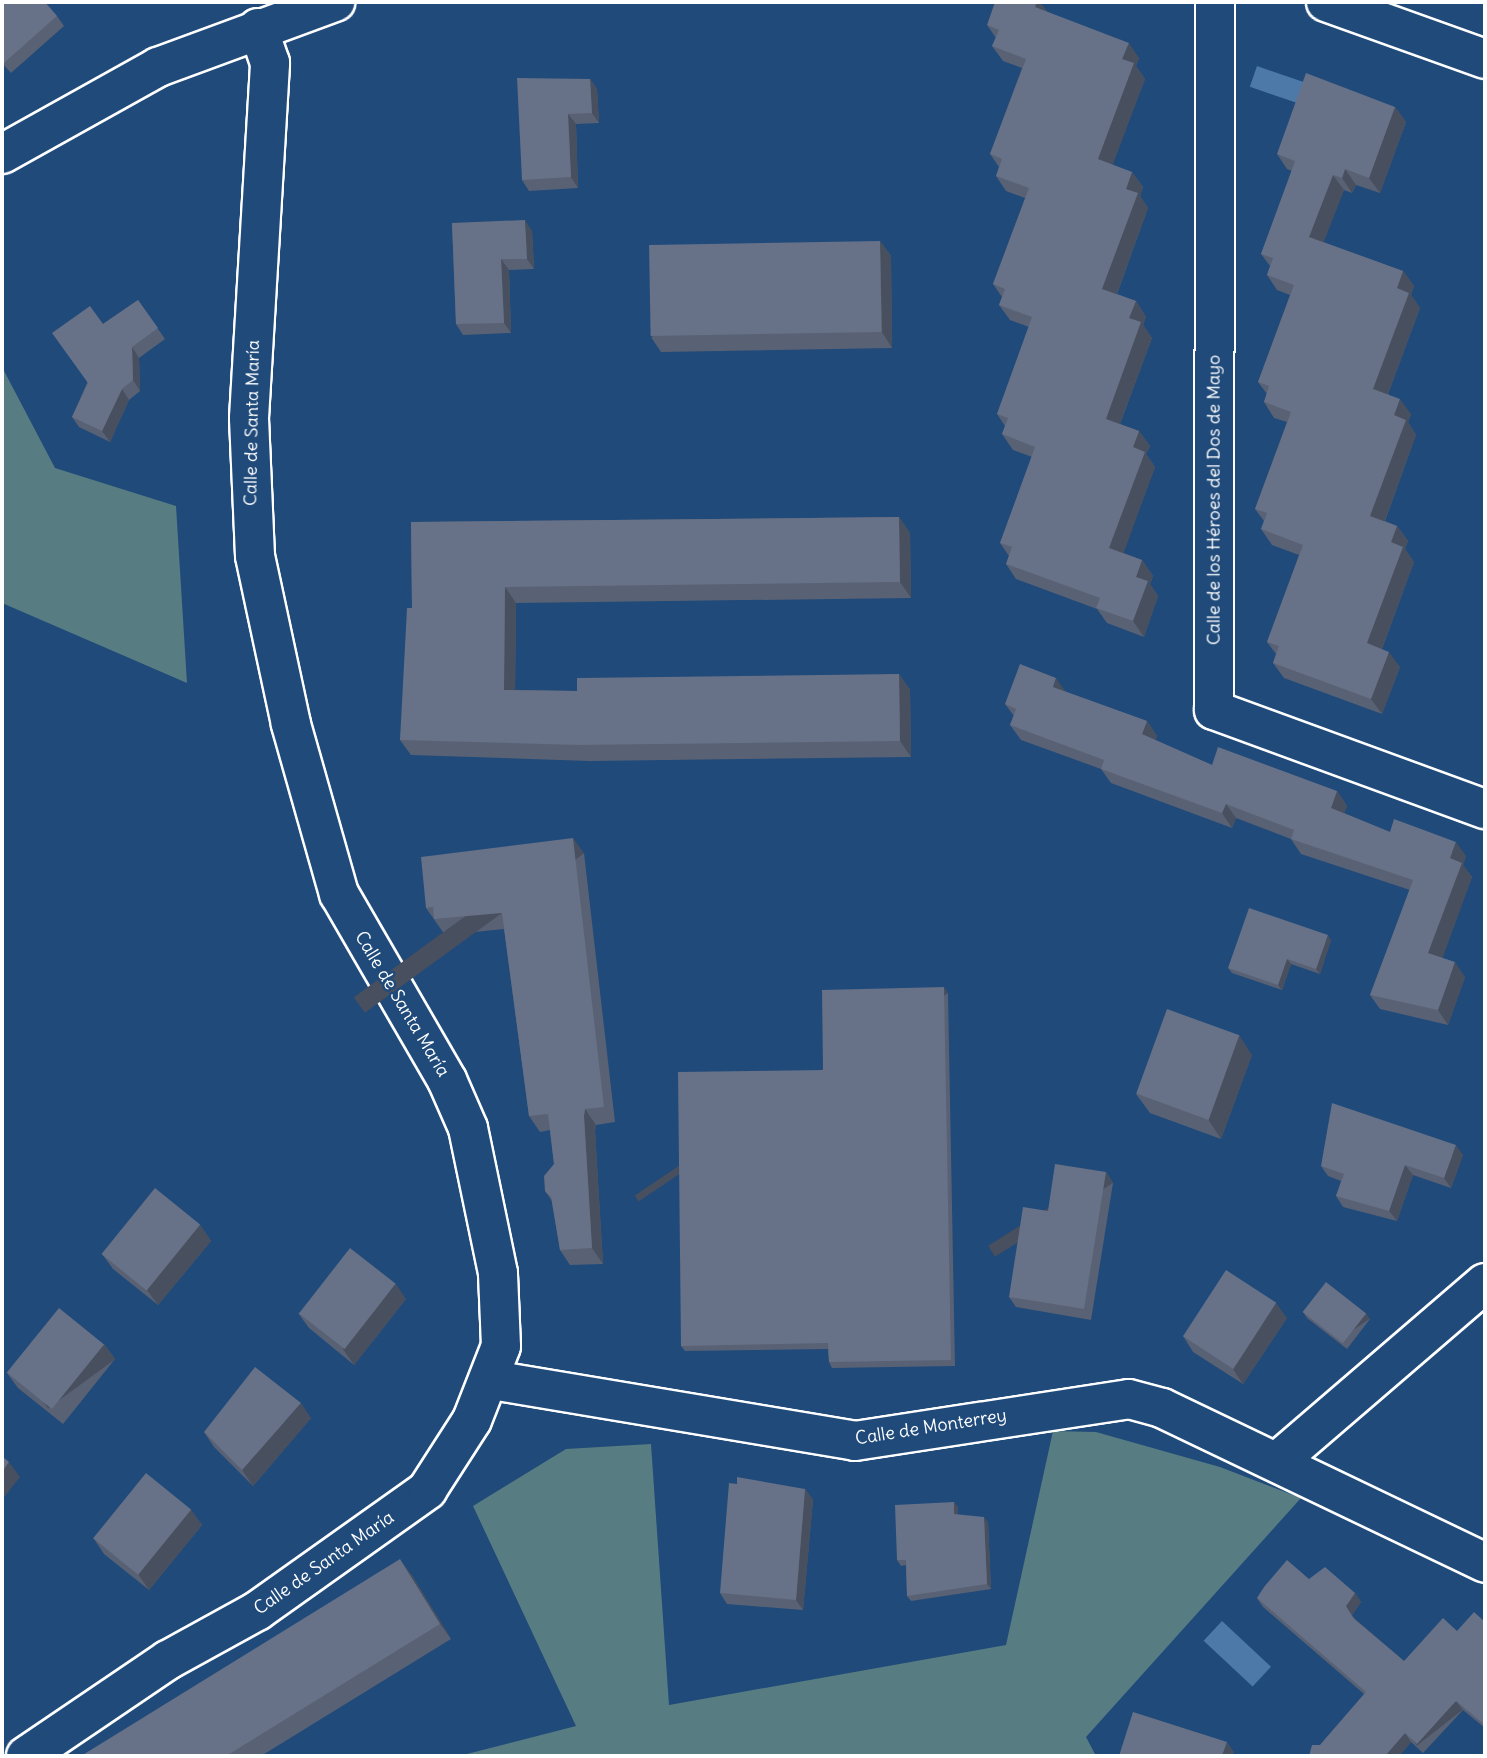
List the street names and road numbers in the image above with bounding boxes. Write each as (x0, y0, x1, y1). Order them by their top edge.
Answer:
street label: Calle de Santa María (240, 340, 264, 506)
street label: Calle de los Héroes del Dos de Mayo (1203, 355, 1225, 645)
street label: Calle de Santa María (350, 927, 454, 1081)
street label: Calle de Monterrey (854, 1404, 1008, 1450)
street label: Calle de Santa María (250, 1507, 398, 1619)

